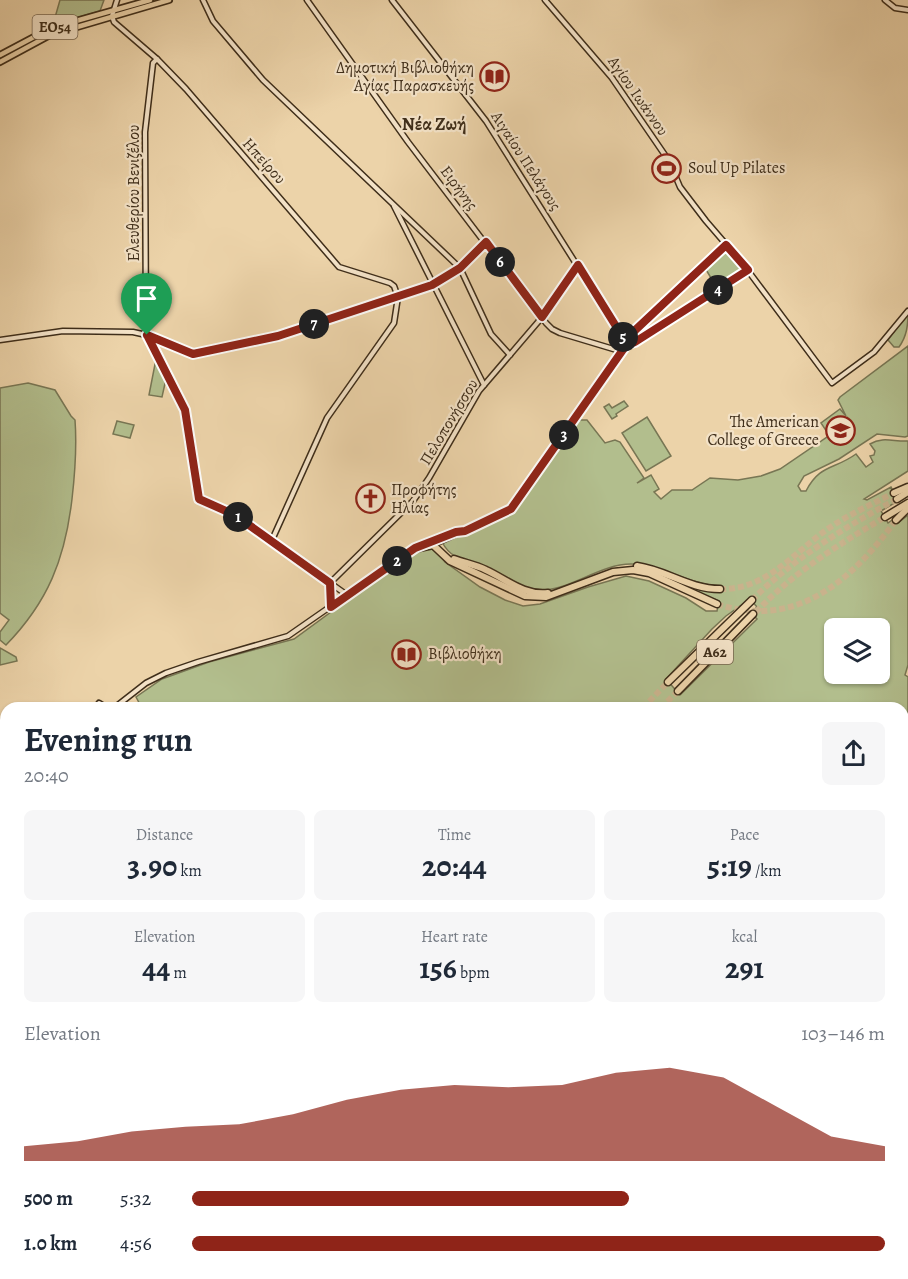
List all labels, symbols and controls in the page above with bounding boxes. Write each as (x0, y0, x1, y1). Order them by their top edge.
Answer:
road number: ΕΟ54 (32, 15, 78, 39)
street label: Αγίου Ιωάννου (602, 51, 673, 140)
place label: Δημοτική Βιβλιοθήκη Αγίας Παρασκευής (336, 57, 474, 97)
library icon: Δημοτική Βιβλιοθήκη Αγίας Παρασκευής (479, 61, 511, 93)
street label: Αιγαίου Πελάγους (485, 106, 566, 215)
district label: Νέα Ζωή (402, 112, 466, 136)
street label: Ελευθερίου Βενιζέλου (123, 125, 145, 261)
street label: Ηπείρου (237, 133, 291, 189)
sports icon: Soul Up Pilates (651, 152, 683, 184)
place label: Soul Up Pilates (688, 157, 785, 179)
street label: Ειρήνης (435, 161, 483, 215)
pin: 6 (485, 247, 515, 277)
text: 6 (496, 251, 504, 273)
pin (121, 273, 172, 335)
pin: 4 (703, 275, 733, 305)
text: 4 (714, 279, 722, 301)
icon: arrive (130, 282, 163, 315)
pin: 7 (299, 309, 329, 339)
text: 7 (311, 313, 317, 335)
pin: 5 (608, 322, 638, 352)
text: 5 (620, 326, 626, 348)
street label: Πελοπονήσσου (415, 375, 483, 469)
place label: The American College of Greece (707, 411, 819, 451)
school or university icon: The American College of Greece (824, 415, 856, 447)
pin: 3 (549, 420, 579, 450)
text: 3 (561, 424, 567, 446)
place label: Προφήτης Ηλίας (391, 479, 457, 519)
church icon: Προφήτης Ηλίας (354, 483, 386, 515)
pin: 1 (223, 502, 253, 532)
text: 1 (235, 506, 241, 528)
pin: 2 (382, 546, 412, 576)
text: 2 (393, 550, 401, 572)
map controls (824, 618, 890, 684)
button: layers (824, 618, 890, 684)
library icon: Βιβλιοθήκη (391, 638, 423, 670)
road number: Α62 (697, 640, 733, 664)
place label: Βιβλιοθήκη (428, 643, 502, 665)
text: Evening run (24, 717, 193, 762)
button: share (822, 722, 885, 785)
text: 20:40 (24, 762, 69, 789)
text: Distance (136, 824, 193, 846)
text: Time (438, 824, 471, 846)
text: Pace (730, 824, 759, 846)
text: 3.90 (127, 846, 177, 886)
text: 20:44 (422, 846, 487, 886)
text: 5:19 (707, 846, 752, 886)
text: km (177, 860, 202, 882)
text: /km (752, 860, 782, 882)
text: Elevation (134, 926, 195, 948)
text: Heart rate (421, 926, 488, 948)
text: kcal (732, 926, 757, 948)
text: 44 (142, 948, 170, 988)
text: 156 (419, 948, 457, 988)
text: 291 (725, 948, 764, 988)
text: m (170, 962, 187, 984)
text: bpm (457, 962, 490, 984)
text: Elevation (24, 1020, 101, 1047)
text: 103–146 m (801, 1020, 885, 1047)
text: 500 m (24, 1185, 73, 1212)
text: 5:32 (120, 1185, 151, 1212)
text: 1.0 km (24, 1230, 77, 1257)
text: 4:56 (120, 1230, 152, 1257)

